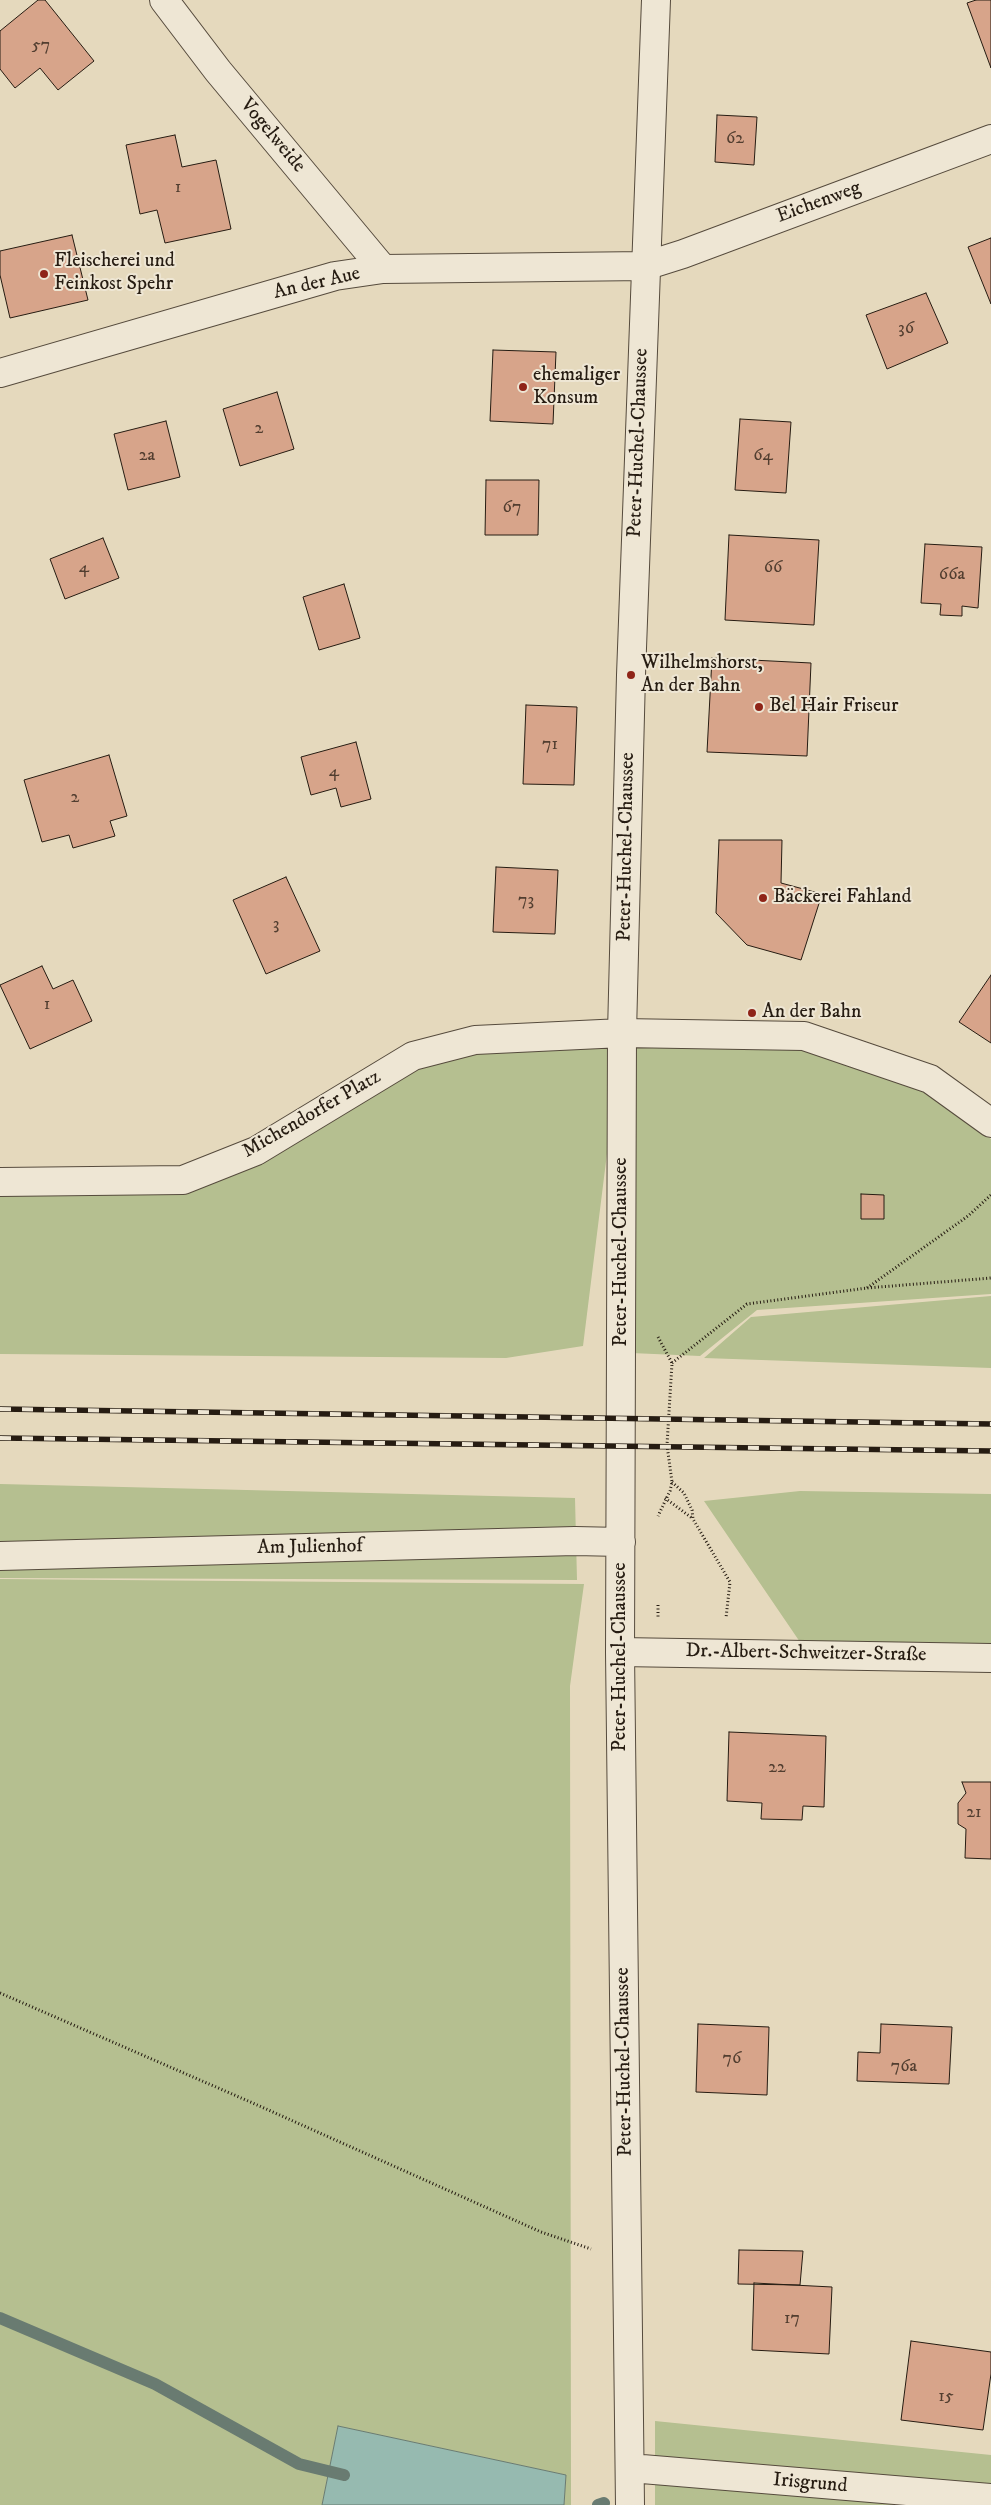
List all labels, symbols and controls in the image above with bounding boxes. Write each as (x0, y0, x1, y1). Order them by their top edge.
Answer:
house number: 57 (32, 35, 50, 57)
street label: Vogelweide (234, 94, 310, 178)
house number: 62 (726, 128, 744, 150)
house number: 1 (175, 177, 181, 199)
street label: Eichenweg (774, 177, 864, 229)
place label: Fleischerei und Feinkost Spehr (54, 250, 175, 297)
street label: An der Aue (271, 262, 363, 306)
marker: Fleischerei und Feinkost Spehr (38, 268, 50, 280)
house number: 36 (898, 318, 914, 340)
street label: Peter-Huchel-Chaussee (624, 348, 654, 538)
place label: ehemaliger Konsum (533, 364, 620, 411)
marker: ehemaliger Konsum (517, 381, 529, 393)
house number: 2 (255, 418, 263, 440)
house number: 2a (139, 445, 155, 467)
house number: 64 (753, 445, 773, 467)
house number: 67 (503, 497, 521, 519)
house number: 4 (79, 557, 89, 579)
house number: 66 (764, 557, 782, 579)
house number: 66a (939, 564, 965, 586)
place label: Wilhelmshorst, An der Bahn (641, 652, 763, 699)
marker: Wilhelmshorst, An der Bahn (625, 669, 637, 681)
place label: Bel Hair Friseur (769, 695, 898, 719)
marker: Bel Hair Friseur (753, 701, 765, 713)
house number: 71 (542, 734, 558, 756)
street label: Peter-Huchel-Chaussee (613, 752, 641, 942)
house number: 4 (329, 761, 339, 783)
house number: 2 (71, 787, 79, 809)
place label: Bäckerei Fahland (773, 886, 911, 910)
house number: 73 (518, 890, 534, 912)
marker: Bäckerei Fahland (757, 892, 769, 904)
house number: 3 (273, 914, 279, 936)
house number: 1 (44, 994, 50, 1016)
place label: An der Bahn (762, 1001, 862, 1025)
marker: An der Bahn (746, 1007, 758, 1019)
street label: Michendorfer Platz (239, 1066, 385, 1164)
street label: Peter-Huchel-Chaussee (610, 1157, 634, 1347)
street label: Am Julienhof (257, 1535, 363, 1561)
street label: Peter-Huchel-Chaussee (609, 1562, 633, 1752)
street label: Dr.-Albert-Schweitzer-Straße (685, 1640, 927, 1668)
house number: 22 (768, 1757, 786, 1779)
house number: 21 (966, 1802, 982, 1824)
street label: Peter-Huchel-Chaussee (611, 1967, 639, 2157)
house number: 76 (723, 2048, 741, 2070)
house number: 76a (891, 2056, 917, 2078)
house number: 17 (784, 2308, 800, 2330)
house number: 15 (938, 2386, 954, 2408)
street label: Irisgrund (772, 2469, 848, 2499)

